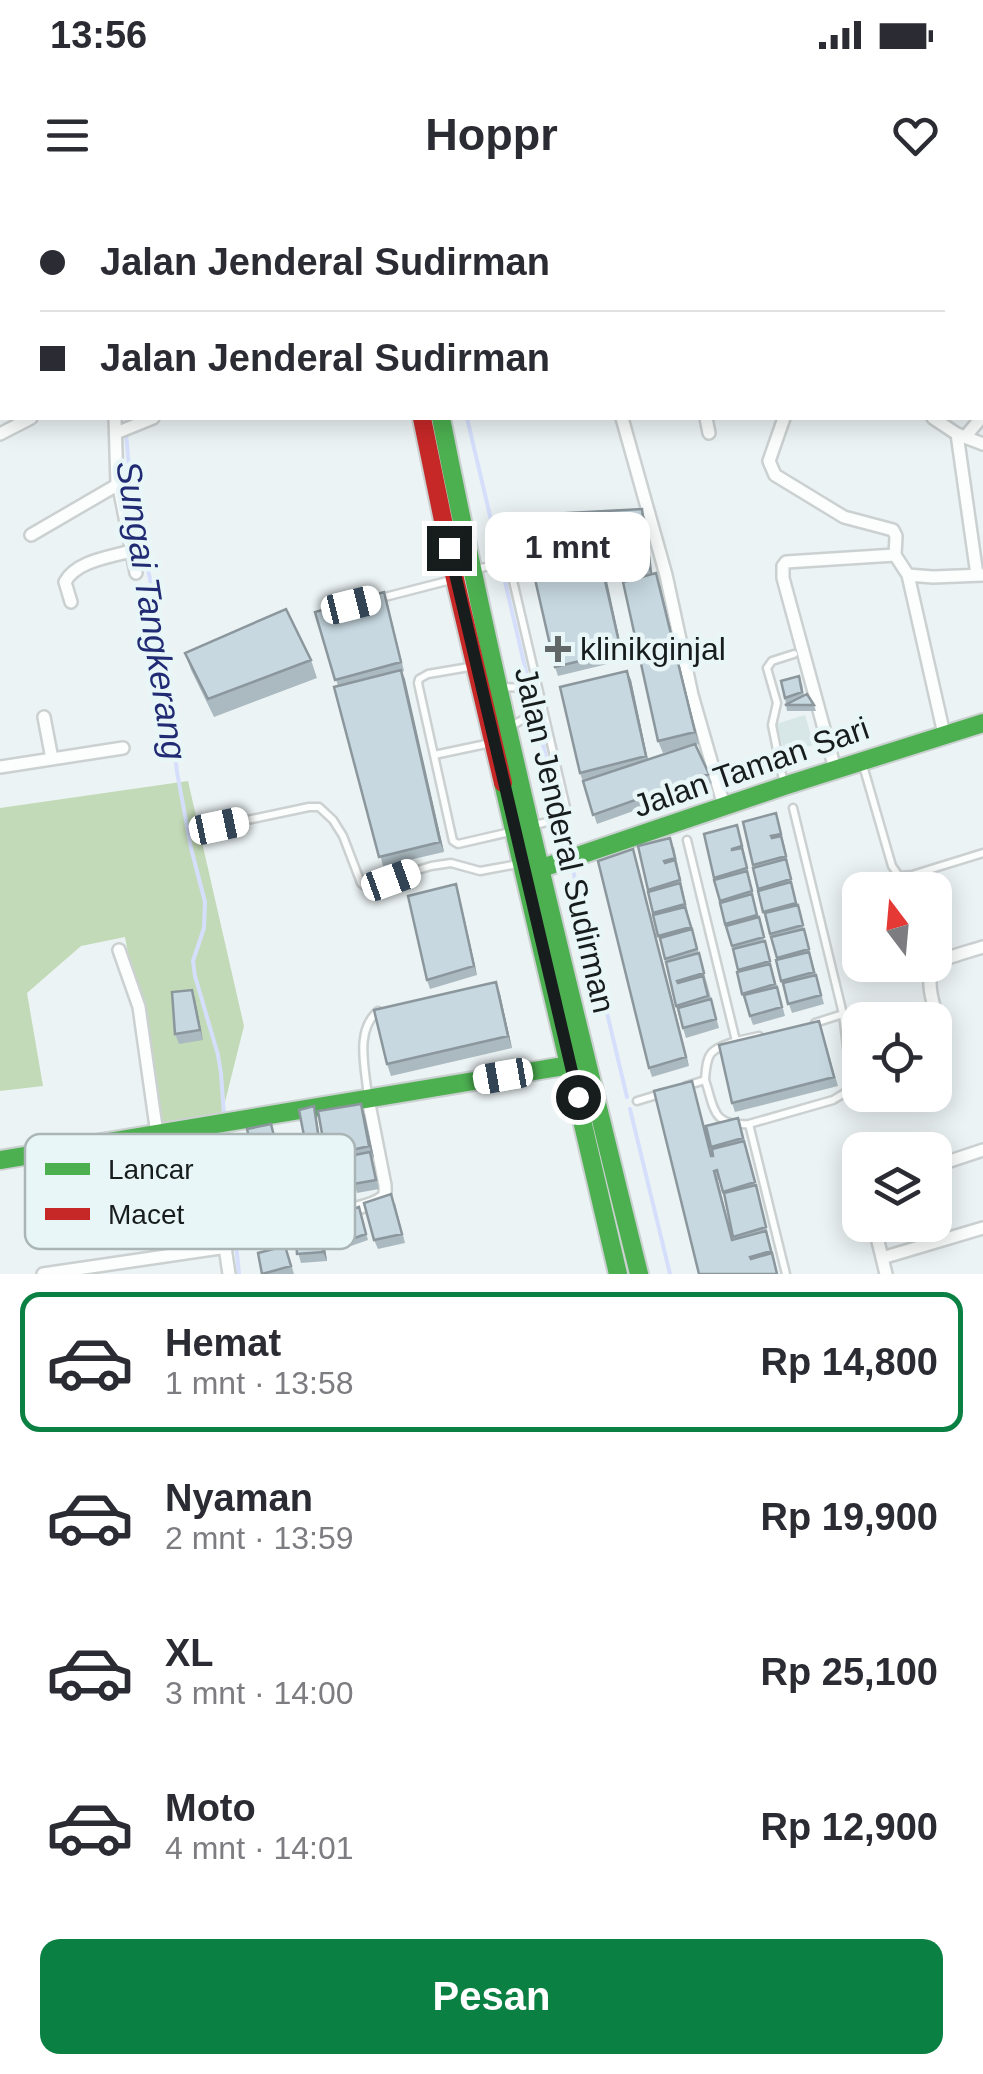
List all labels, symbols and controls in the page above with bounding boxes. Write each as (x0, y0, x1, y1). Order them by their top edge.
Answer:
text: 13:56 (50, 14, 147, 56)
icon: menu (40, 108, 95, 163)
icon: heart (888, 108, 943, 163)
text: Hoppr (425, 109, 558, 160)
text: Jalan Jenderal Sudirman (100, 241, 550, 283)
text: Jalan Jenderal Sudirman (100, 337, 550, 379)
water label: Sungai Tangkerang (109, 458, 195, 763)
callout: 1 mnt (484, 513, 649, 583)
route end (427, 526, 472, 571)
text: 1 mnt (525, 529, 610, 565)
car (318, 583, 384, 627)
place label: klinikginjal (580, 631, 726, 667)
marker: klinikginjal (545, 636, 571, 662)
street label: Jalan Jenderal Sudirman (508, 663, 622, 1017)
street label: Jalan Taman Sari (629, 710, 873, 824)
car (187, 805, 251, 847)
car (358, 856, 424, 904)
north arrow (842, 872, 952, 982)
map controls (842, 872, 952, 1242)
button: locate (842, 1002, 952, 1112)
car (471, 1056, 535, 1096)
route start (556, 1075, 601, 1120)
button: layers (842, 1132, 952, 1242)
legend (25, 1134, 355, 1249)
text: Lancar (108, 1154, 194, 1185)
text: Macet (108, 1199, 184, 1230)
icon: car (45, 1317, 135, 1407)
text: Hemat (165, 1322, 281, 1364)
text: Rp 14,800 (761, 1341, 938, 1383)
text: 1 mnt · 13:58 (165, 1365, 354, 1401)
icon: car (45, 1472, 135, 1562)
text: Nyaman (165, 1477, 313, 1519)
text: Rp 19,900 (761, 1496, 938, 1538)
text: 2 mnt · 13:59 (165, 1520, 354, 1556)
icon: car (45, 1627, 135, 1717)
text: XL (165, 1632, 214, 1674)
text: Rp 25,100 (761, 1651, 938, 1693)
text: 3 mnt · 14:00 (165, 1675, 354, 1711)
icon: car (45, 1782, 135, 1872)
text: Moto (165, 1787, 256, 1829)
text: Rp 12,900 (761, 1806, 938, 1848)
text: 4 mnt · 14:01 (165, 1830, 354, 1866)
button: Pesan (40, 1939, 943, 2054)

